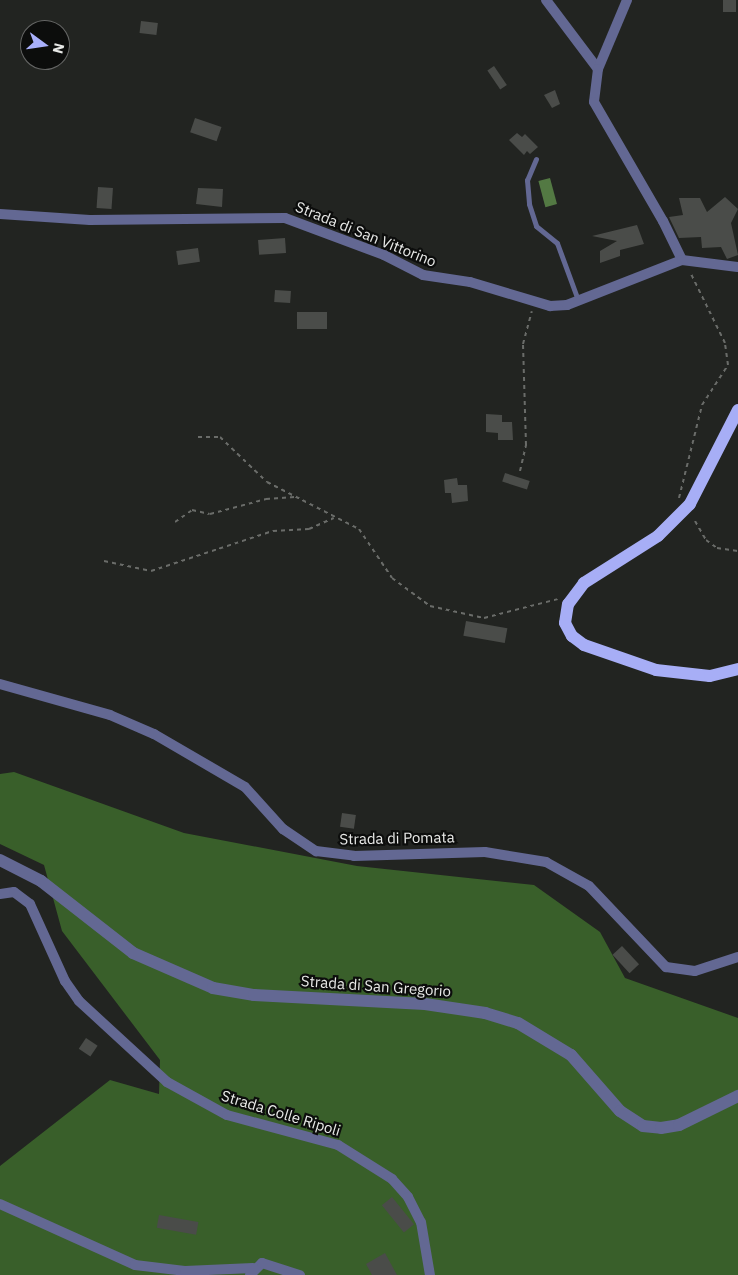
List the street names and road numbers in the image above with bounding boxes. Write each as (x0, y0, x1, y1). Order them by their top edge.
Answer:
street label: Strada di San Vittorino (293, 198, 439, 270)
street label: Strada di Pomata (339, 828, 455, 848)
street label: Strada di San Gregorio (300, 972, 452, 1000)
street label: Strada Colle Ripoli (219, 1086, 343, 1140)

